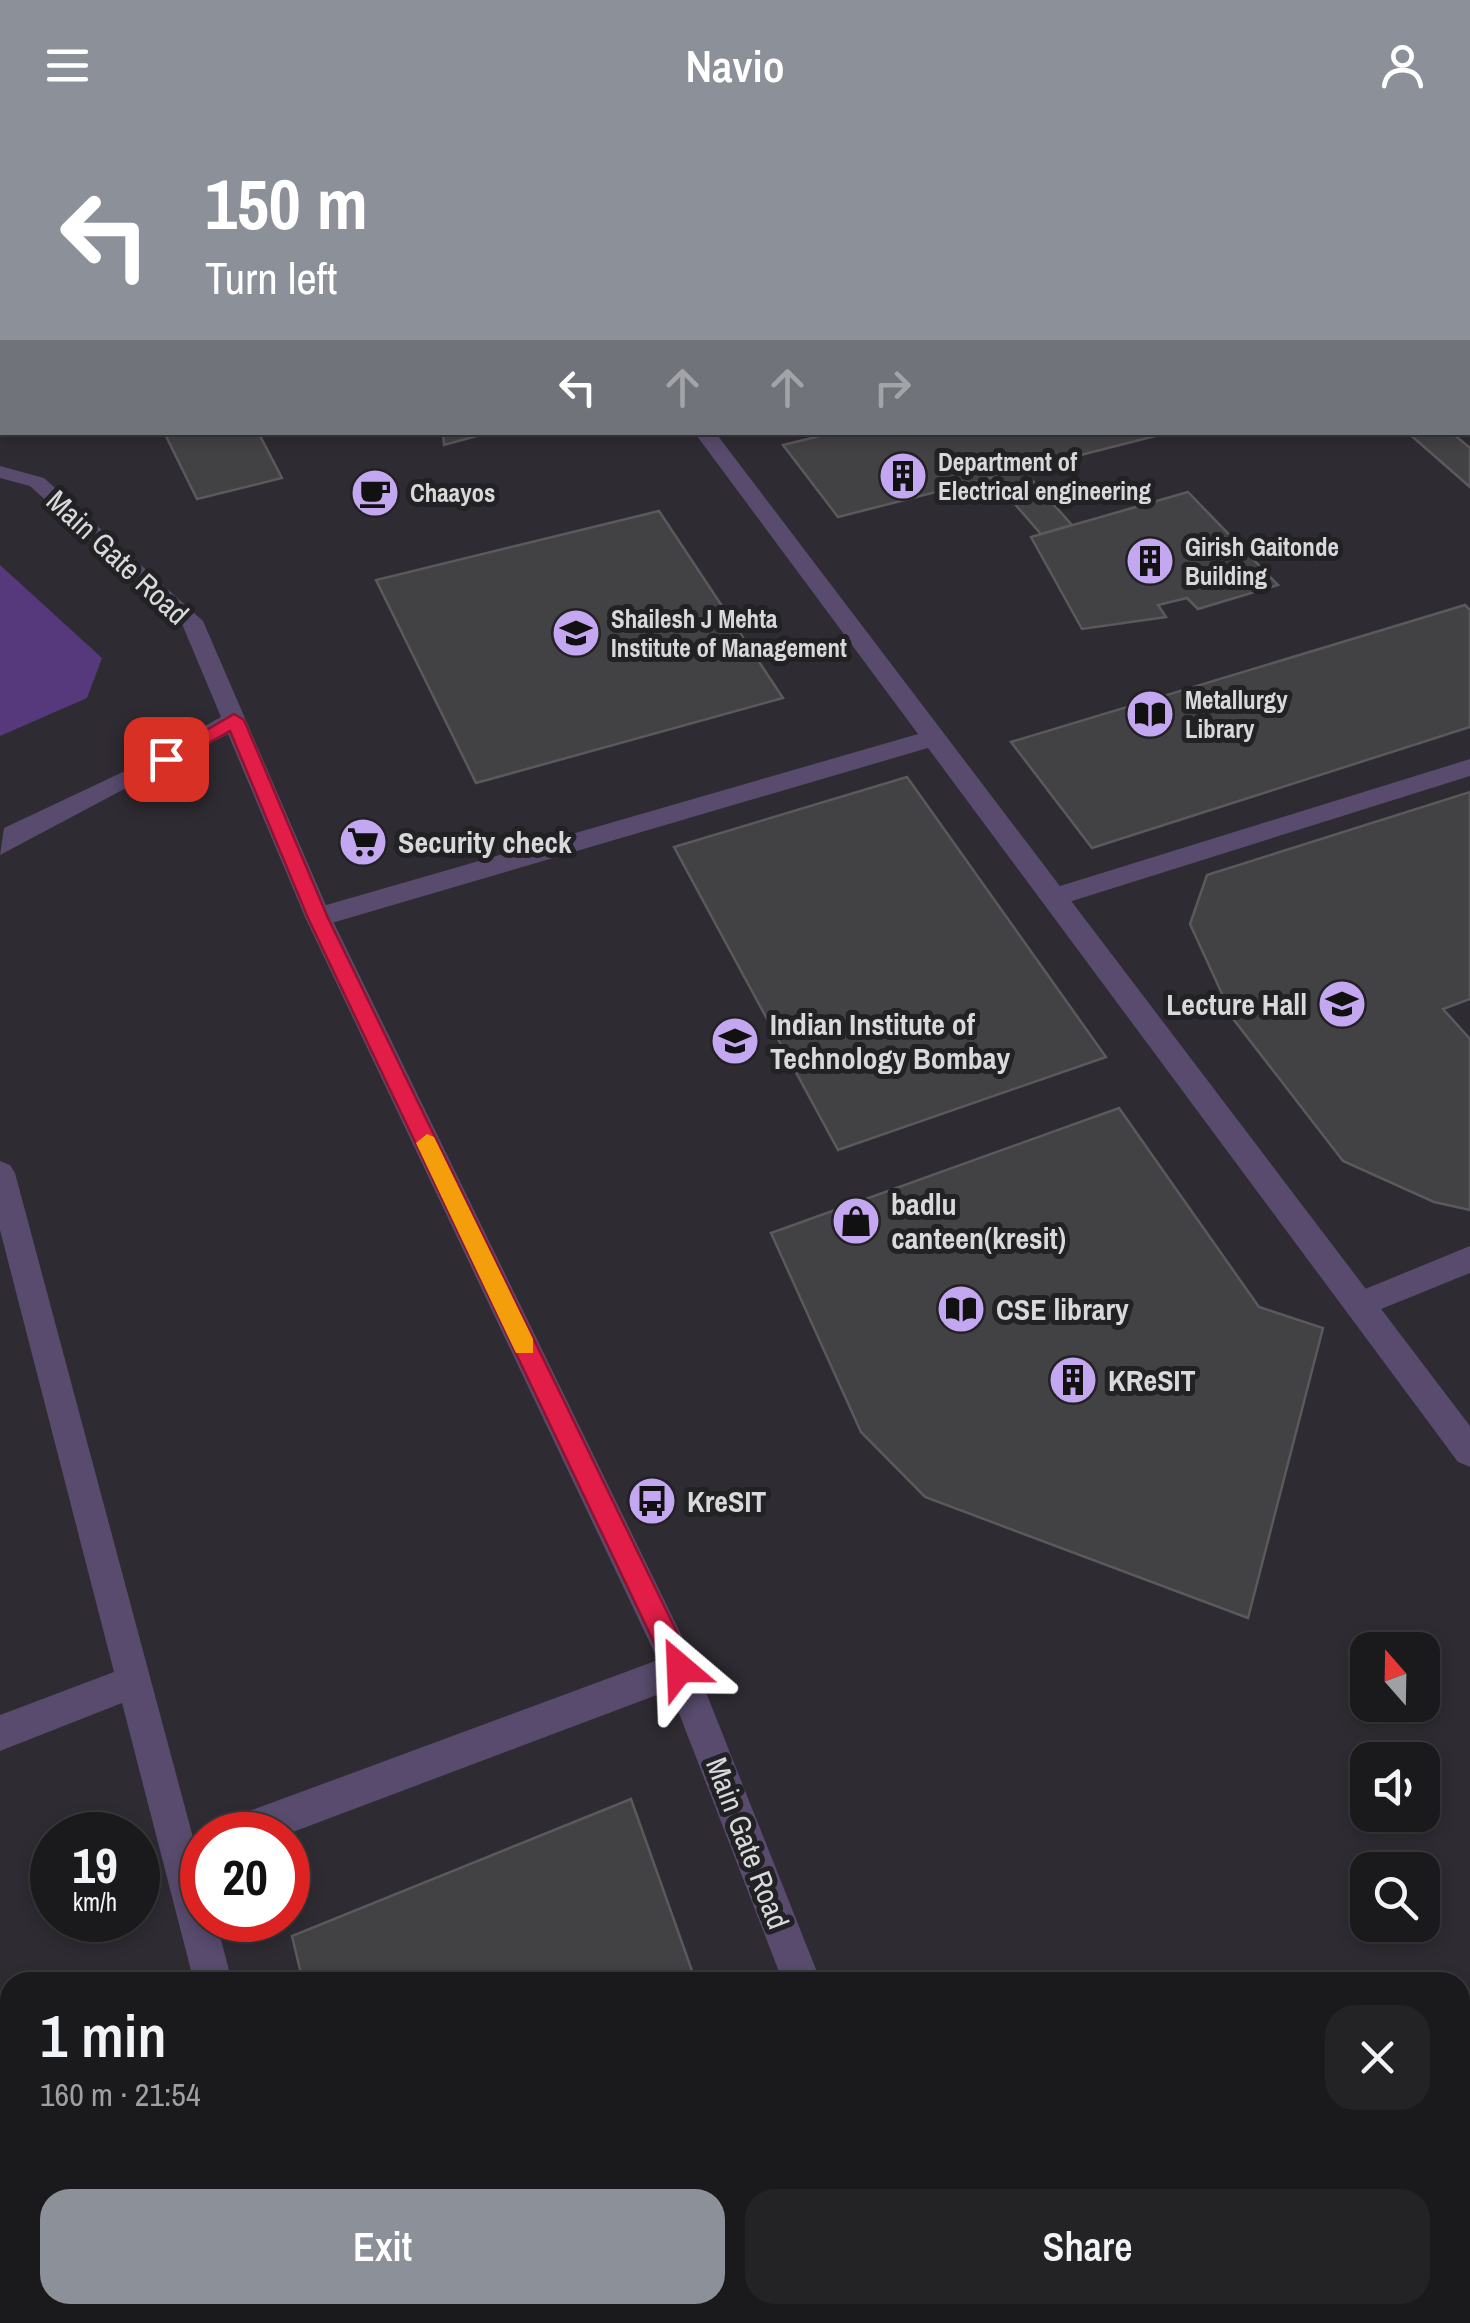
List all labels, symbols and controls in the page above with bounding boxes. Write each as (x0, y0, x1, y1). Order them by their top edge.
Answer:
text: Navio (685, 35, 785, 96)
icon: menu (40, 38, 95, 93)
icon: person (1375, 38, 1430, 93)
text: 150 m (205, 157, 368, 251)
icon: left (40, 170, 170, 300)
text: Turn left (205, 247, 337, 308)
icon: left (550, 360, 605, 415)
icon: ahead (655, 360, 710, 415)
icon: ahead (760, 360, 815, 415)
icon: right (865, 360, 920, 415)
place label: Department of Electrical engineering (938, 445, 1152, 508)
building icon: Department of Electrical engineering (877, 450, 929, 502)
cafe icon: Chaayos (349, 467, 401, 519)
place label: Chaayos (410, 476, 495, 510)
street label: Main Gate Road (38, 481, 198, 633)
place label: Girish Gaitonde Building (1185, 530, 1339, 593)
building icon: Girish Gaitonde Building (1124, 535, 1176, 587)
place label: Shailesh J Mehta Institute of Management (611, 602, 847, 665)
school or university icon: Shailesh J Mehta Institute of Management (550, 607, 602, 659)
place label: Metallurgy Library (1185, 683, 1288, 746)
library icon: Metallurgy Library (1124, 688, 1176, 740)
pin (124, 717, 209, 802)
icon: arrive (139, 732, 194, 787)
supermarket icon: Security check (337, 816, 389, 868)
place label: Security check (398, 822, 572, 862)
school or university icon: Lecture Hall (1316, 978, 1368, 1030)
place label: Lecture Hall (1166, 984, 1307, 1024)
place label: Indian Institute of Technology Bombay (770, 1004, 1010, 1078)
school or university icon: Indian Institute of Technology Bombay (709, 1015, 761, 1067)
place label: badlu canteen(kresit) (891, 1184, 1066, 1258)
shop icon: badlu canteen(kresit) (830, 1195, 882, 1247)
library icon: CSE library (935, 1283, 987, 1335)
place label: CSE library (996, 1289, 1129, 1329)
building icon: KReSIT (1047, 1354, 1099, 1406)
place label: KReSIT (1108, 1360, 1195, 1400)
bus stop icon: KreSIT (626, 1475, 678, 1527)
place label: KreSIT (687, 1481, 766, 1521)
position arrow (628, 1616, 732, 1720)
north arrow (1350, 1632, 1440, 1722)
map controls (1350, 1632, 1440, 1942)
button: sound (1350, 1742, 1440, 1832)
street label: Main Gate Road (697, 1752, 799, 1934)
speed limit sign: 20 (180, 1812, 310, 1942)
text: 19 (72, 1831, 118, 1899)
button: search (1350, 1852, 1440, 1942)
text: km/h (73, 1885, 117, 1919)
text: 1 min (40, 1995, 167, 2076)
button: close (1325, 2005, 1430, 2110)
text: 160 m · 21:54 (40, 2073, 200, 2116)
button: Exit (40, 2189, 725, 2304)
button: Share (745, 2189, 1430, 2304)

